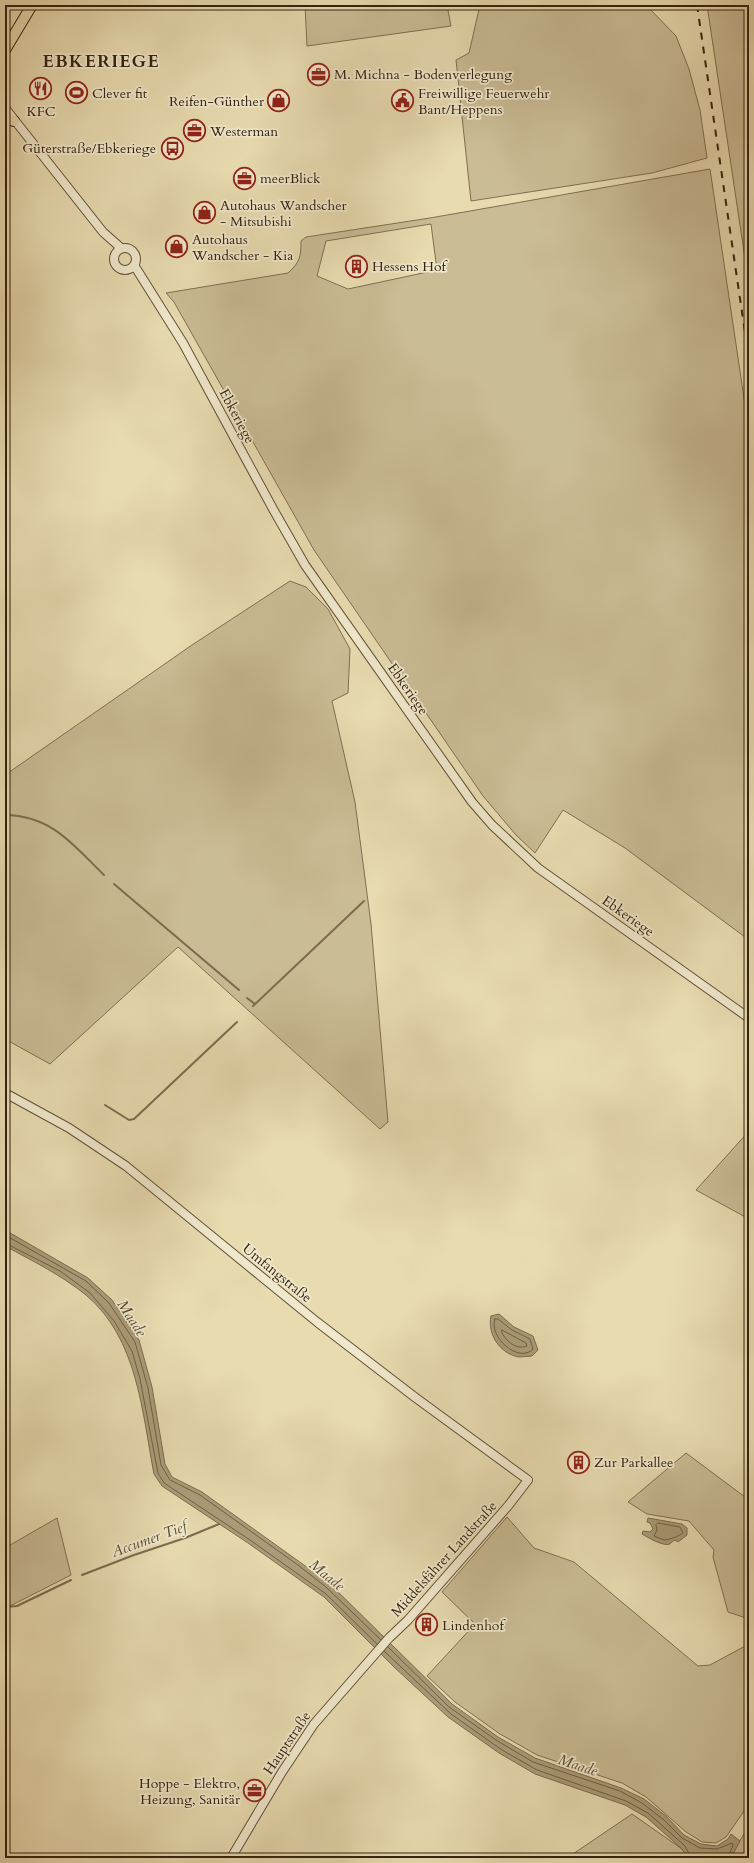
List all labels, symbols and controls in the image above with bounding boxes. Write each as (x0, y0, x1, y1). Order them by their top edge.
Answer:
district label: EBKERIEGE (42, 49, 160, 74)
office icon: M. Michna - Bodenverlegung (306, 61, 332, 87)
place label: M. Michna - Bodenverlegung (334, 65, 512, 84)
restaurant icon: KFC (28, 76, 54, 102)
sports icon: Clever fit (63, 80, 89, 106)
place label: Clever fit (92, 84, 148, 103)
place label: Freiwillige Feuerwehr Bant/Heppens (418, 84, 550, 119)
shop icon: Reifen-Günther (266, 88, 292, 114)
public building icon: Freiwillige Feuerwehr Bant/Heppens (390, 88, 416, 114)
place label: Reifen-Günther (169, 92, 265, 111)
place label: KFC (26, 102, 56, 121)
office icon: Westerman (182, 118, 208, 144)
place label: Westerman (209, 122, 278, 141)
bus stop icon: Güterstraße/Ebkeriege (159, 135, 185, 161)
place label: Güterstraße/Ebkeriege (22, 139, 156, 158)
office icon: meerBlick (232, 165, 258, 191)
place label: meerBlick (260, 169, 321, 188)
place label: Autohaus Wandscher - Mitsubishi (220, 196, 348, 231)
shop icon: Autohaus Wandscher - Mitsubishi (192, 200, 218, 226)
place label: Autohaus Wandscher - Kia (191, 230, 293, 265)
shop icon: Autohaus Wandscher - Kia (164, 234, 190, 260)
building icon: Hessens Hof (344, 253, 370, 279)
place label: Hessens Hof (372, 257, 448, 276)
street label: Ebkeriege (215, 385, 259, 447)
street label: Ebkeriege (383, 659, 433, 719)
street label: Ebkeriege (598, 891, 658, 941)
street label: Umfangstraße (238, 1239, 316, 1307)
water label: Maade (113, 1296, 151, 1340)
building icon: Zur Parkallee (565, 1449, 591, 1475)
place label: Zur Parkallee (594, 1453, 673, 1472)
street label: Middelsfährer Landstraße (387, 1497, 501, 1621)
water label: Accumer Tief (107, 1515, 193, 1562)
water label: Maade (305, 1555, 349, 1596)
building icon: Lindenhof (414, 1612, 440, 1638)
place label: Lindenhof (442, 1616, 506, 1635)
street label: Hauptstraße (259, 1708, 315, 1778)
water label: Maade (556, 1749, 600, 1781)
place label: Hoppe - Elektro, Heizung, Sanitär (139, 1774, 241, 1809)
office icon: Hoppe - Elektro, Heizung, Sanitär (242, 1778, 268, 1804)

